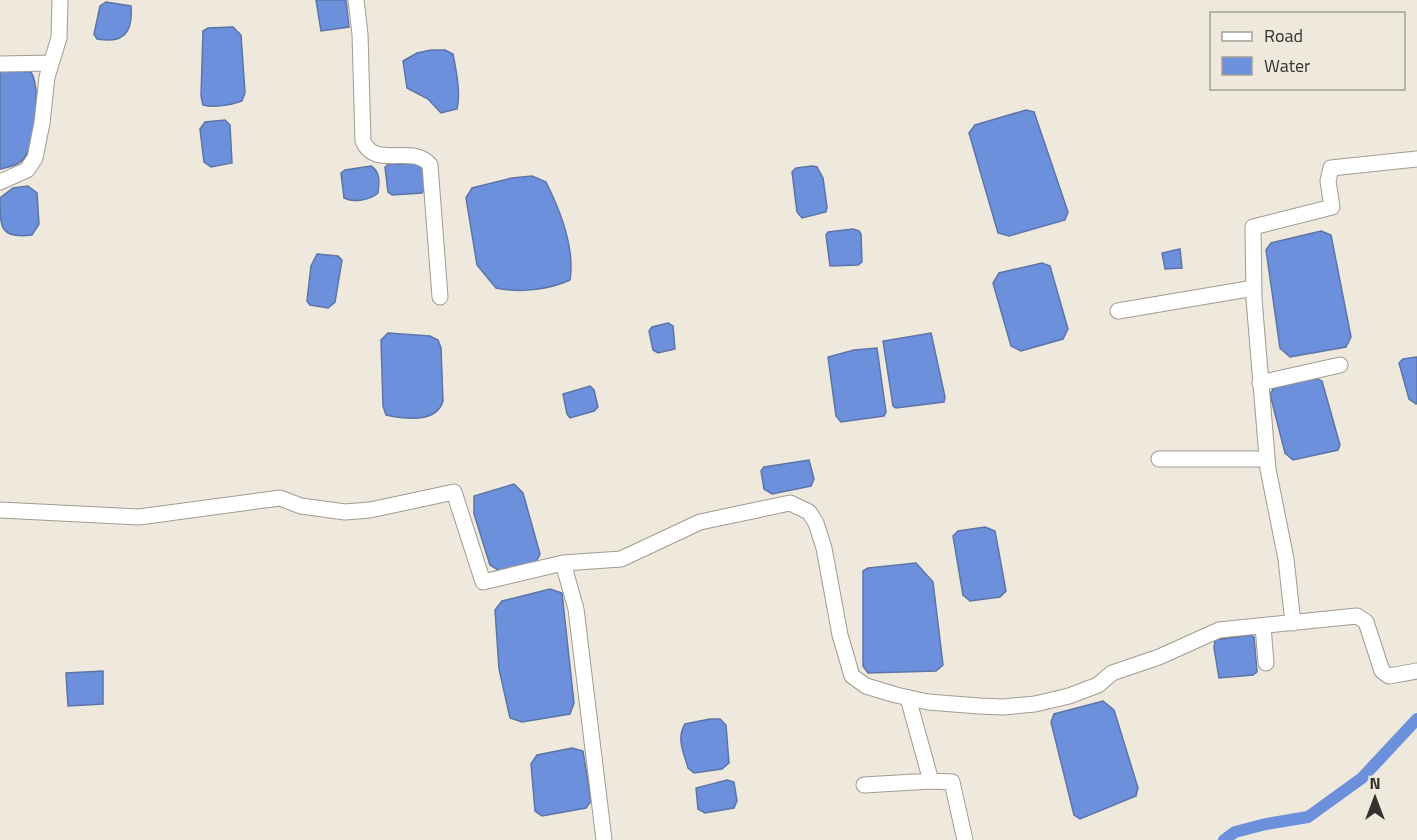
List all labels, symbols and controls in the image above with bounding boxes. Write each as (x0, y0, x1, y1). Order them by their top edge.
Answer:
legend (1210, 12, 1405, 90)
text: Road (1264, 22, 1303, 49)
text: Water (1264, 52, 1310, 79)
north arrow (1345, 768, 1405, 828)
text: N (1369, 771, 1381, 795)

